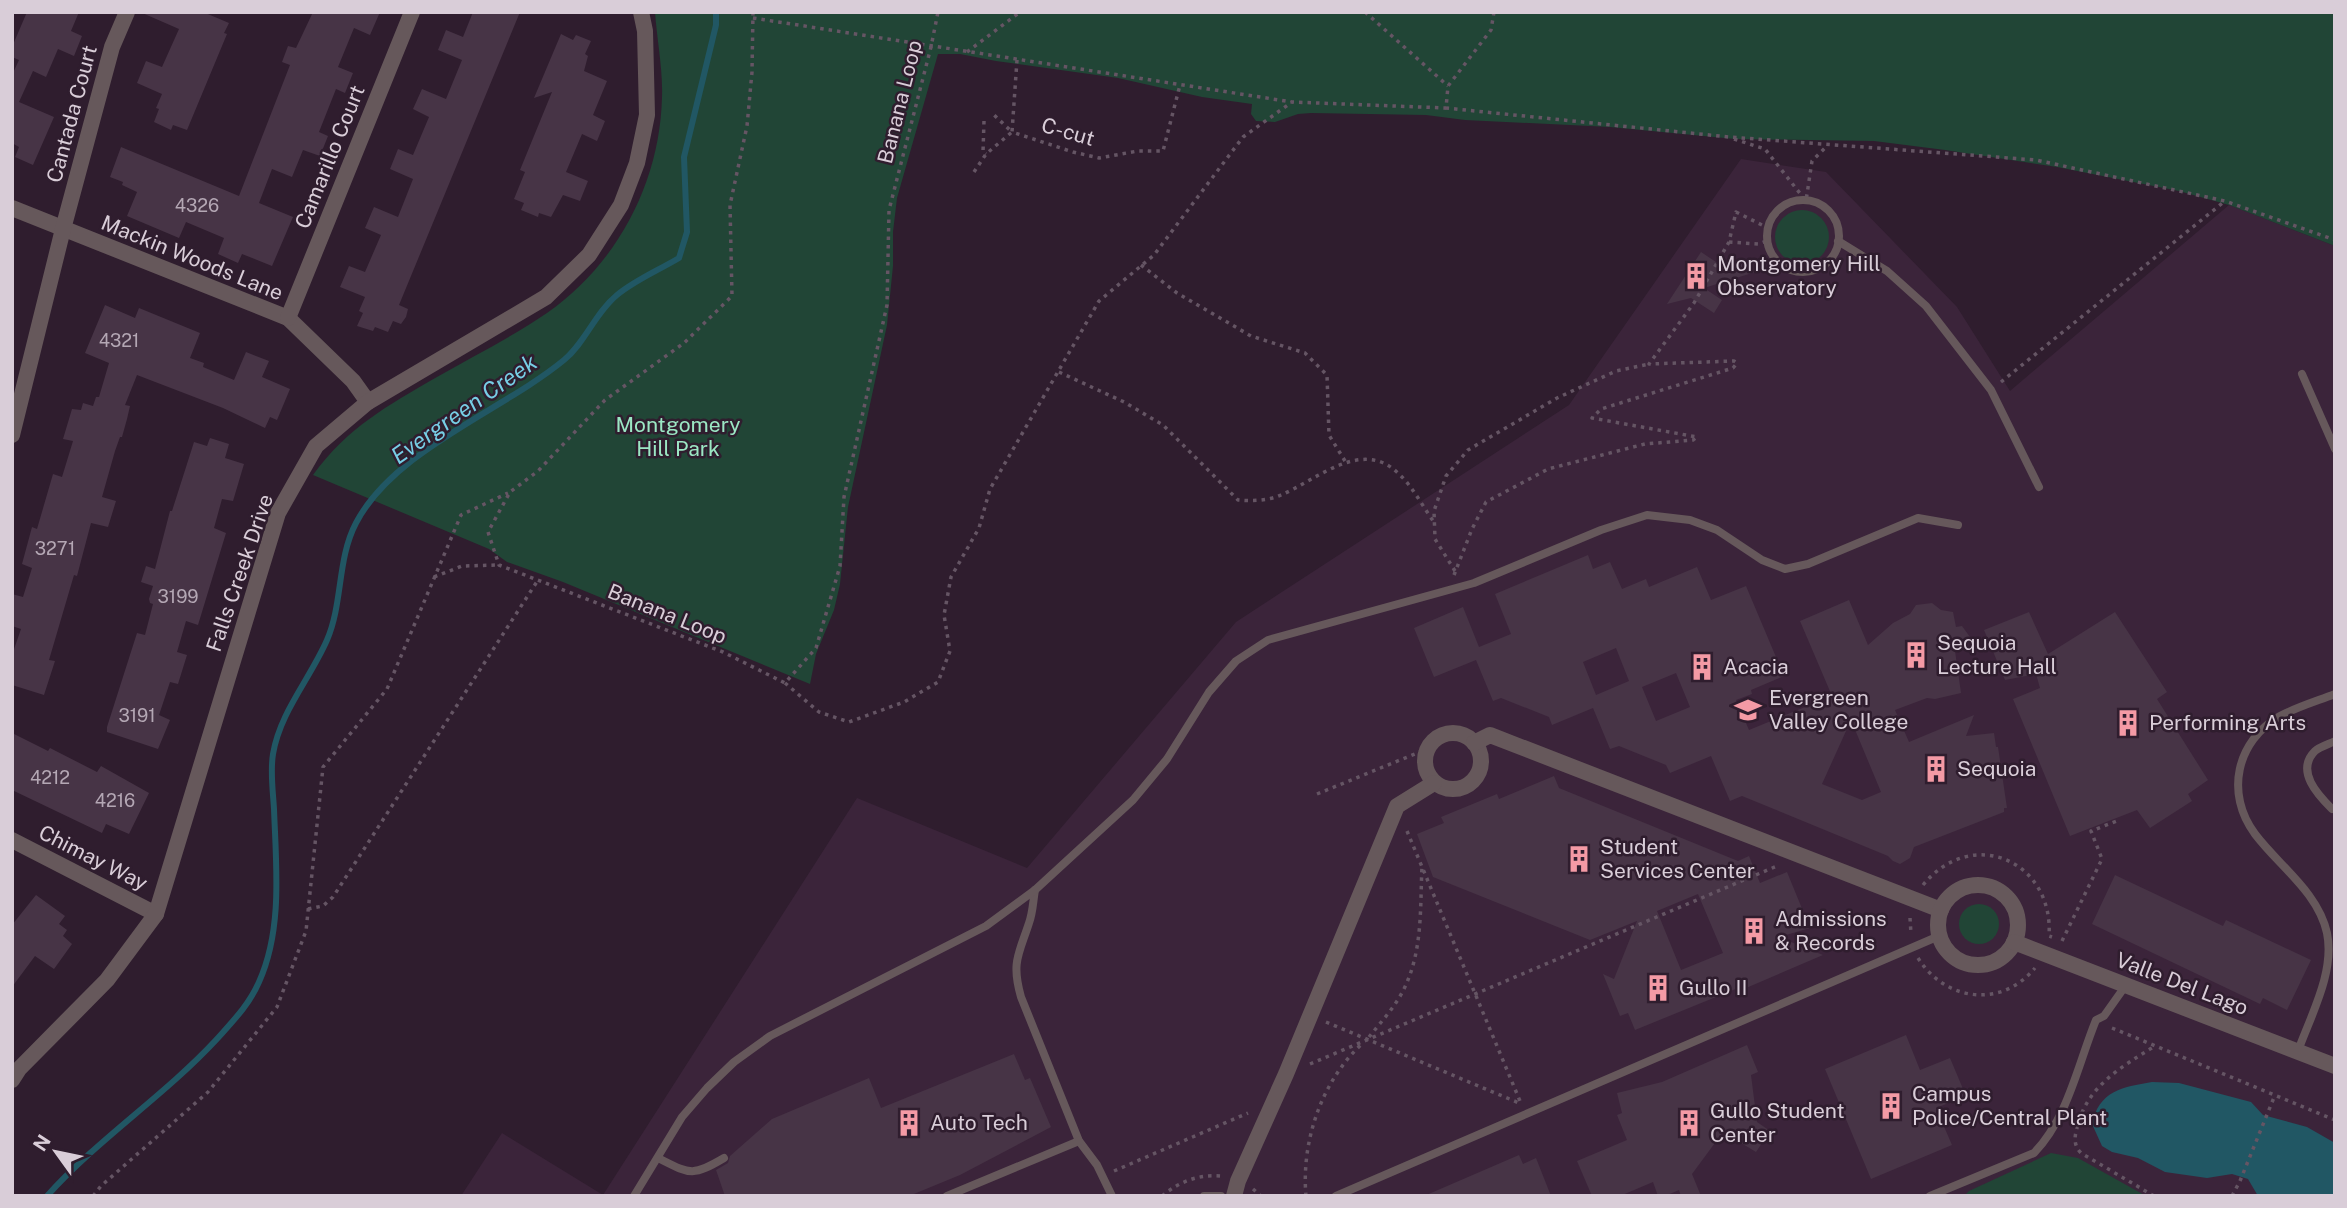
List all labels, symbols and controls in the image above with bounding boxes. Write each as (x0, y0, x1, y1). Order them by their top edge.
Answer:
street label: Banana Loop (872, 38, 927, 166)
street label: Cantada Court (41, 42, 102, 185)
street label: Camarillo Court (289, 81, 370, 232)
street label: C-cut (1039, 112, 1098, 151)
house number: 4326 (175, 195, 219, 216)
street label: Mackin Woods Lane (98, 210, 287, 305)
place label: Montgomery Hill Observatory (1717, 251, 1881, 300)
building icon: Montgomery Hill Observatory (1681, 261, 1711, 291)
house number: 4321 (99, 330, 139, 351)
water label: Evergreen Creek (386, 348, 542, 469)
park label: Montgomery Hill Park (616, 412, 740, 461)
street label: Falls Creek Drive (201, 491, 278, 655)
house number: 3271 (35, 538, 75, 559)
street label: Banana Loop (604, 578, 730, 649)
house number: 3199 (157, 586, 199, 607)
place label: Sequoia Lecture Hall (1937, 630, 2057, 679)
building icon: Sequoia Lecture Hall (1901, 640, 1931, 670)
building icon: Acacia (1687, 652, 1717, 682)
place label: Acacia (1723, 654, 1789, 679)
place label: Evergreen Valley College (1769, 685, 1908, 734)
school or university icon: Evergreen Valley College (1733, 695, 1763, 725)
house number: 3191 (118, 705, 156, 726)
building icon: Performing Arts (2113, 708, 2143, 738)
place label: Performing Arts (2149, 710, 2306, 735)
building icon: Sequoia (1921, 754, 1951, 784)
place label: Sequoia (1957, 756, 2036, 781)
house number: 4212 (30, 767, 70, 788)
house number: 4216 (95, 790, 135, 811)
street label: Chimay Way (35, 819, 152, 896)
place label: Student Services Center (1600, 834, 1755, 883)
building icon: Student Services Center (1564, 844, 1594, 874)
place label: Admissions & Records (1775, 906, 1887, 955)
building icon: Admissions & Records (1739, 916, 1769, 946)
street label: Valle Del Lago (2113, 947, 2252, 1020)
building icon: Gullo II (1643, 973, 1673, 1003)
place label: Gullo II (1679, 975, 1747, 1000)
place label: Campus Police/Central Plant (1912, 1081, 2107, 1130)
building icon: Campus Police/Central Plant (1876, 1091, 1906, 1121)
place label: Gullo Student Center (1710, 1098, 1845, 1147)
building icon: Auto Tech (894, 1108, 924, 1138)
building icon: Gullo Student Center (1674, 1108, 1704, 1138)
place label: Auto Tech (930, 1110, 1028, 1135)
north arrow (21, 1117, 91, 1187)
text: N (28, 1131, 55, 1155)

